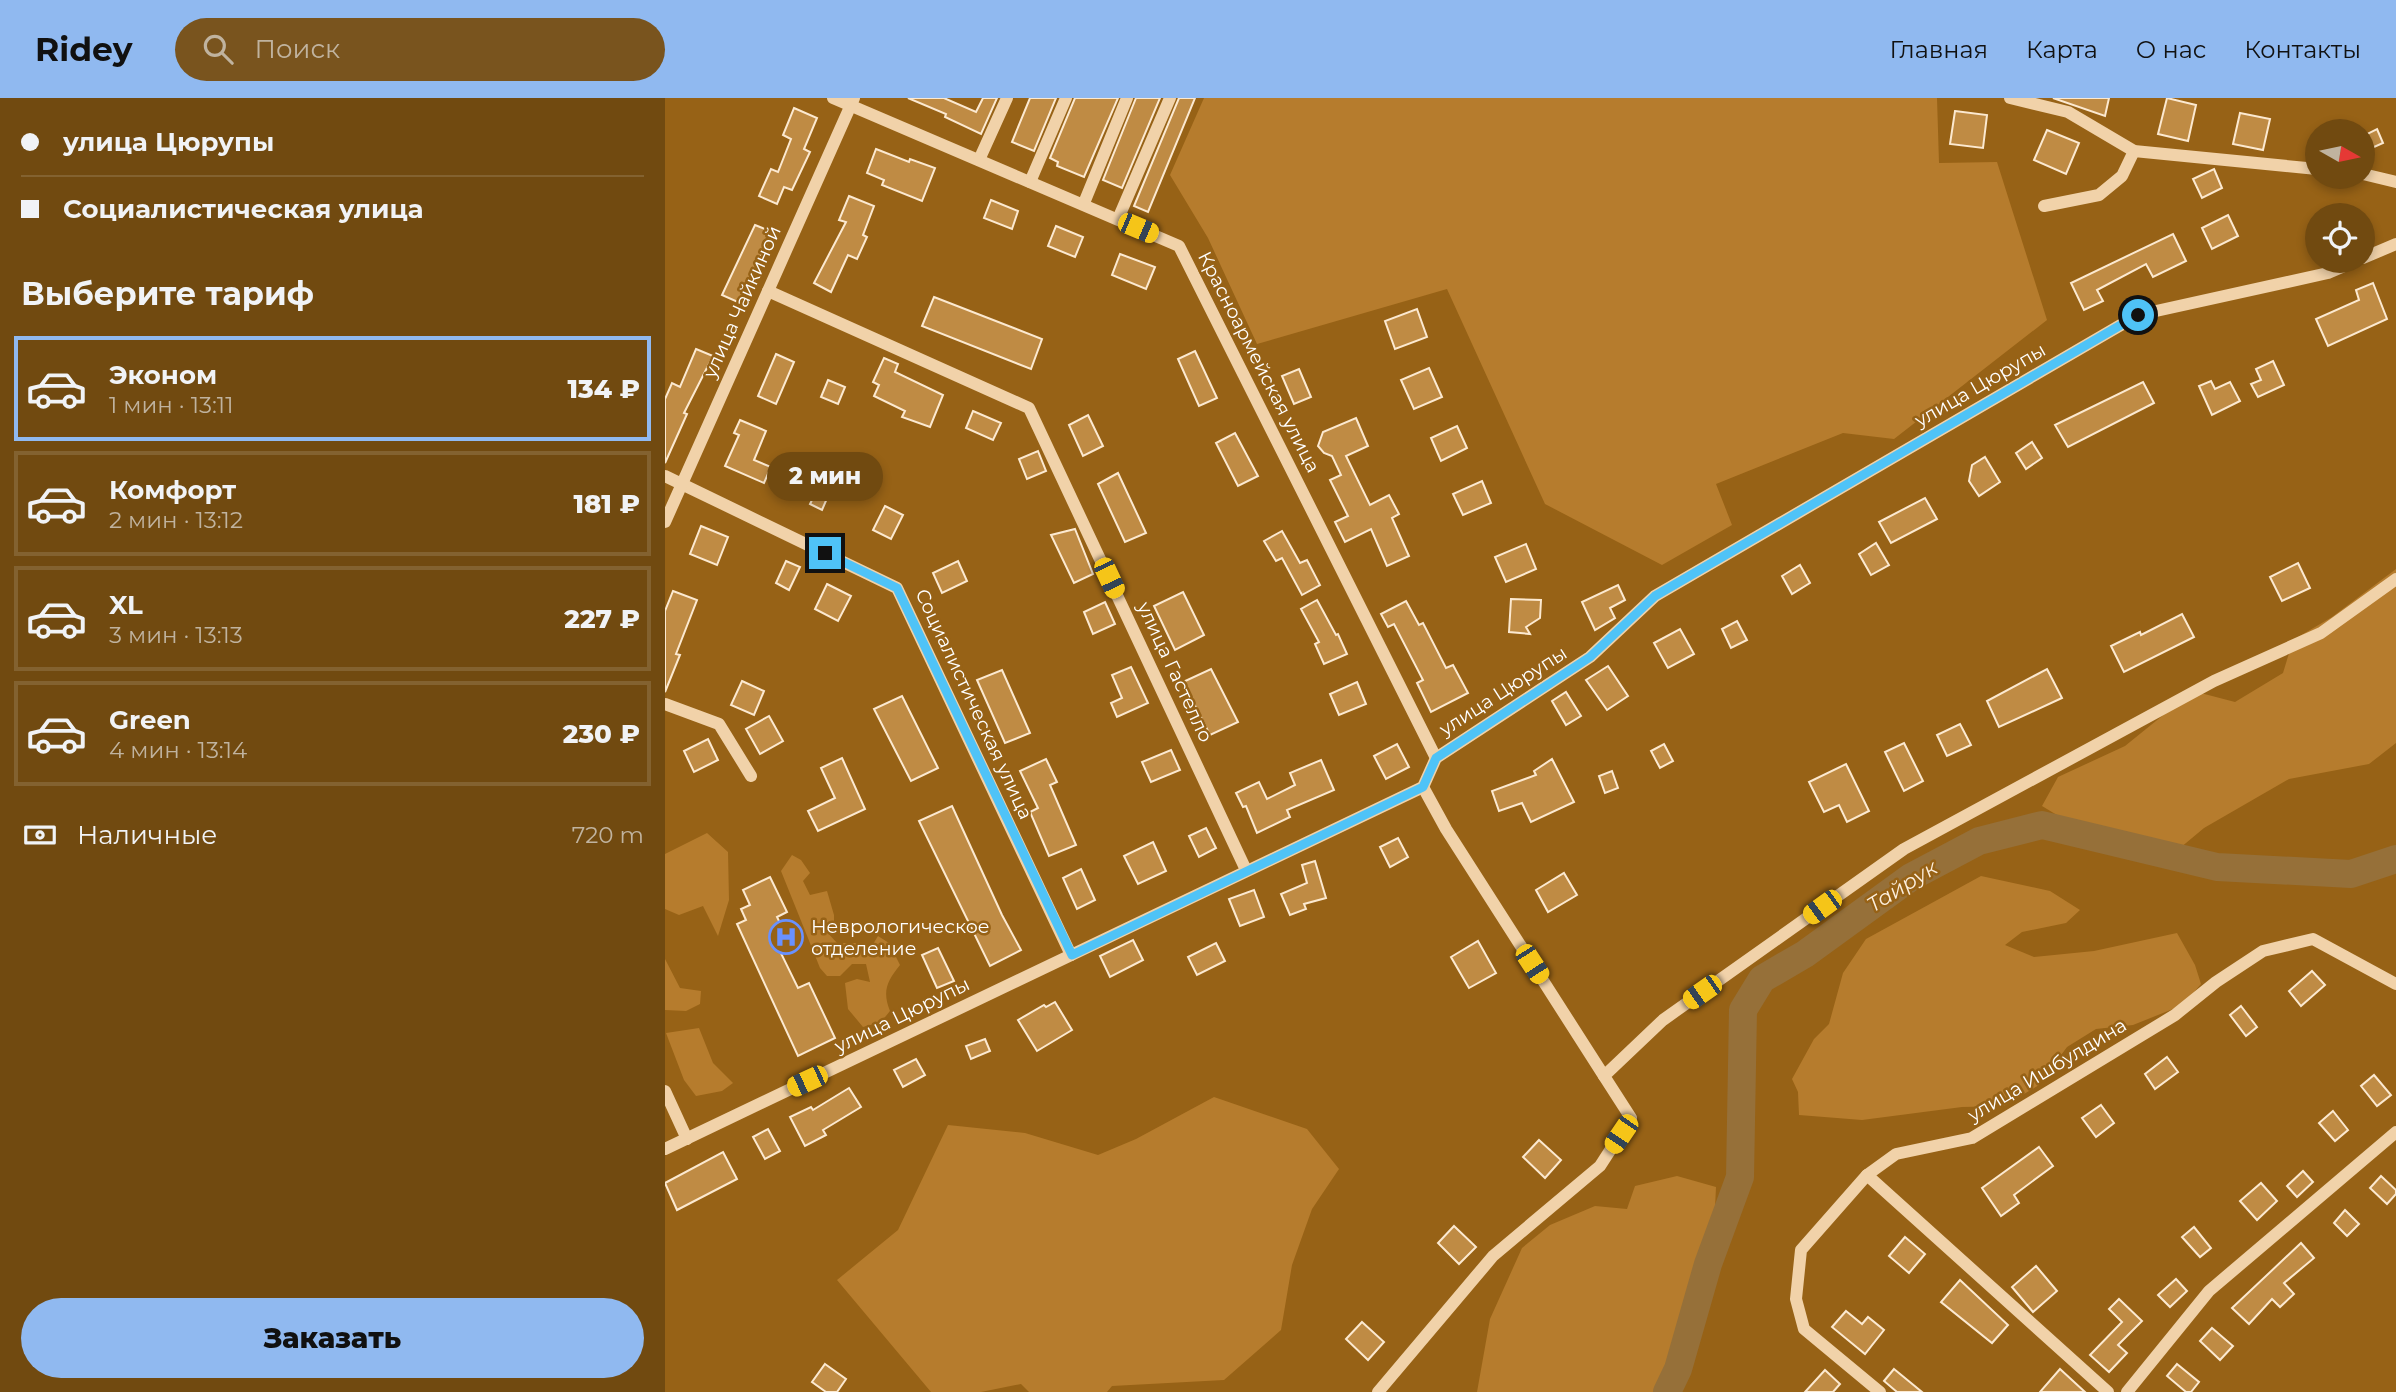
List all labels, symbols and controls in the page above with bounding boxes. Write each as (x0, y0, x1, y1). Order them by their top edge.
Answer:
search box (175, 18, 665, 81)
text: Ridey (35, 29, 133, 69)
icon: search (199, 30, 237, 68)
text: Поиск (255, 33, 340, 65)
text: Главная (1890, 35, 1988, 64)
text: Карта (2026, 35, 2098, 64)
text: О нас (2136, 35, 2206, 64)
text: Контакты (2244, 35, 2361, 64)
north arrow (2305, 119, 2375, 189)
map controls (2305, 119, 2375, 273)
text: улица Цюрупы (63, 126, 274, 158)
text: Социалистическая улица (63, 193, 424, 225)
button: locate (2305, 203, 2375, 273)
car (1115, 210, 1162, 246)
street label: улица Чайкиной (698, 222, 786, 383)
street label: Красноармейская улица (1193, 248, 1325, 476)
text: Выберите тариф (21, 274, 314, 313)
route start (2122, 299, 2154, 331)
street label: улица Цюрупы (1910, 338, 2050, 432)
icon: car (25, 357, 88, 420)
text: Эконом (109, 359, 217, 391)
text: 134 ₽ (567, 373, 640, 405)
text: 1 мин · 13:11 (109, 391, 233, 419)
callout: 2 мин (767, 452, 883, 500)
text: 2 мин (789, 462, 861, 490)
icon: car (25, 472, 88, 535)
text: Комфорт (109, 474, 236, 506)
text: 181 ₽ (573, 488, 640, 520)
text: 2 мин · 13:12 (109, 506, 243, 534)
route end (809, 537, 841, 569)
car (1091, 555, 1128, 601)
street label: Социалистическая улица (910, 585, 1038, 823)
icon: car (25, 587, 88, 650)
text: XL (109, 589, 143, 621)
street label: улица Гастелло (1132, 597, 1218, 746)
text: 227 ₽ (564, 603, 640, 635)
text: 3 мин · 13:13 (109, 621, 243, 649)
street label: улица Цюрупы (1434, 641, 1571, 741)
icon: car (25, 702, 88, 765)
text: Green (109, 704, 191, 736)
text: 230 ₽ (563, 718, 640, 750)
text: 4 мин · 13:14 (109, 736, 247, 764)
icon: cash (21, 816, 59, 854)
text: Наличные (77, 819, 217, 851)
text: 720 m (572, 821, 644, 849)
water label: Тайрук (1862, 854, 1942, 917)
car (1799, 886, 1846, 928)
place label: Неврологическое отделение (811, 915, 990, 960)
hospital icon: Неврологическое отделение (767, 918, 805, 956)
car (1512, 941, 1553, 987)
car (1679, 971, 1726, 1013)
street label: улица Цюрупы (830, 972, 973, 1058)
street label: улица Ишбулдина (1962, 1013, 2131, 1127)
car (784, 1063, 831, 1099)
car (1601, 1111, 1642, 1157)
button: Заказать (21, 1298, 644, 1378)

